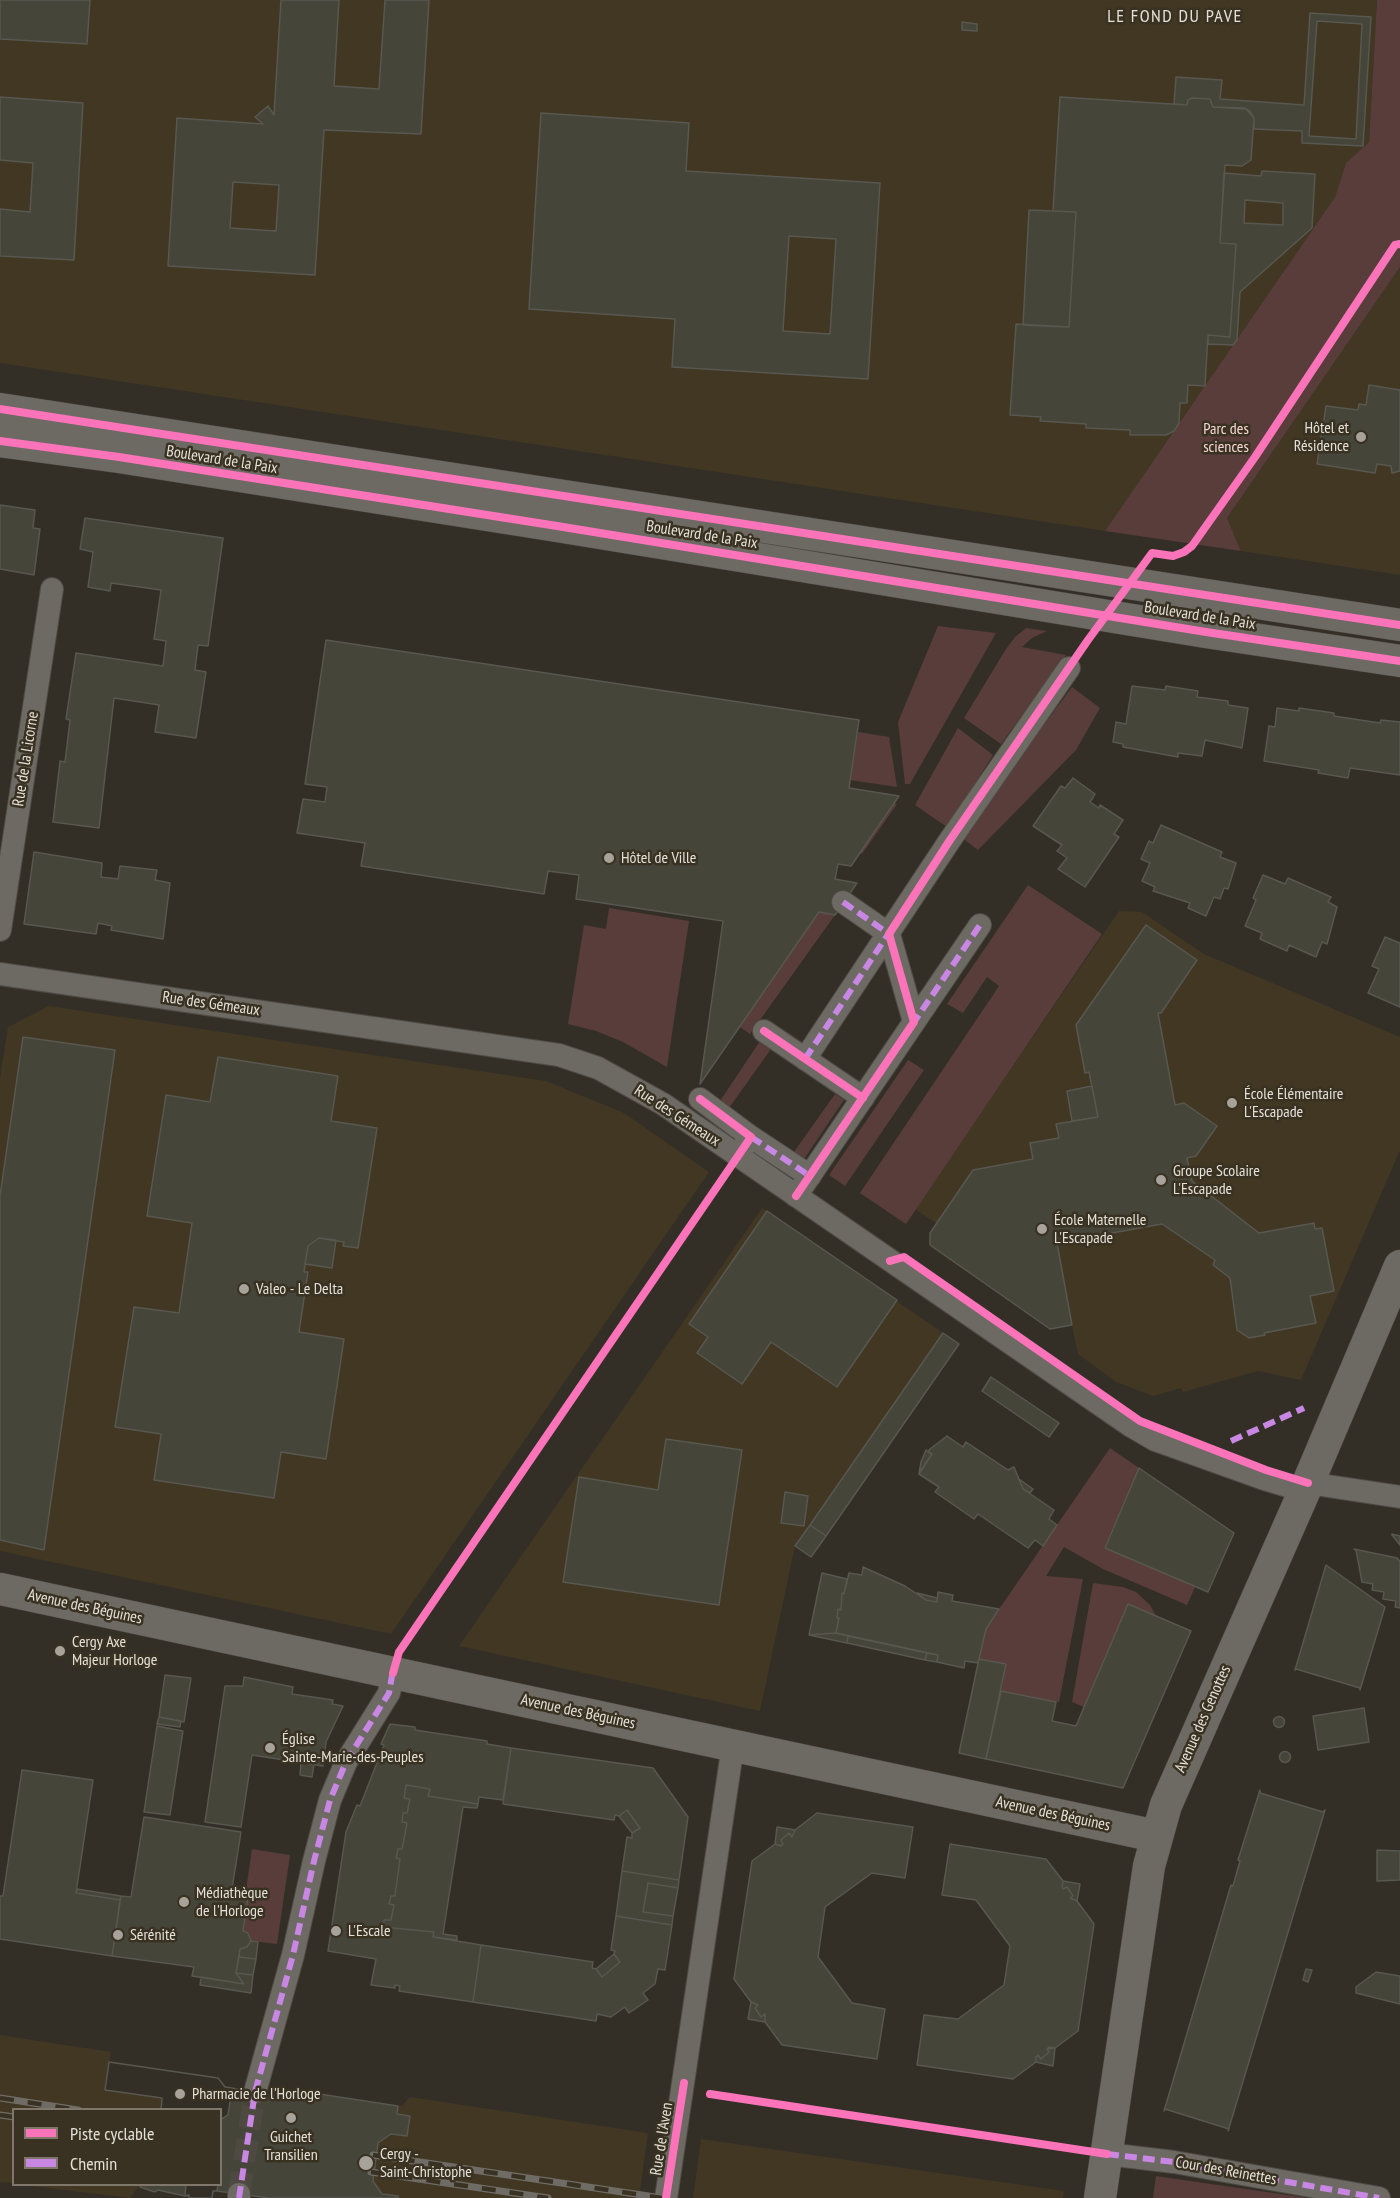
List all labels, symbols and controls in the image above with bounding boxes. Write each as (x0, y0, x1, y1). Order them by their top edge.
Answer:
district label: LE FOND DU PAVE (1107, 6, 1243, 28)
place label: Hôtel et Résidence (1294, 418, 1349, 456)
park label: Parc des sciences (1203, 419, 1249, 457)
marker: Hôtel et Résidence (1354, 430, 1368, 444)
street label: Boulevard de la Paix (165, 442, 279, 478)
street label: Boulevard de la Paix (645, 517, 759, 553)
street label: Boulevard de la Paix (1143, 598, 1257, 634)
street label: Rue de la Licorne (9, 710, 43, 808)
place label: Hôtel de Ville (621, 848, 696, 868)
marker: Hôtel de Ville (602, 851, 616, 865)
street label: Rue des Gémeaux (161, 988, 261, 1020)
street label: Rue des Gémeaux (631, 1081, 723, 1151)
place label: École Élémentaire L'Escapade (1244, 1084, 1343, 1122)
marker: École Élémentaire L'Escapade (1225, 1096, 1239, 1110)
place label: Groupe Scolaire L'Escapade (1173, 1161, 1260, 1199)
marker: Groupe Scolaire L'Escapade (1154, 1173, 1168, 1187)
place label: École Maternelle L'Escapade (1054, 1210, 1146, 1248)
marker: École Maternelle L'Escapade (1035, 1222, 1049, 1236)
place label: Valeo - Le Delta (256, 1279, 343, 1299)
marker: Valeo - Le Delta (237, 1282, 251, 1296)
street label: Avenue des Béguines (26, 1585, 144, 1629)
place label: Cergy Axe Majeur Horloge (72, 1632, 157, 1670)
marker: Cergy Axe Majeur Horloge (53, 1644, 67, 1658)
street label: Avenue des Genottes (1171, 1662, 1235, 1776)
street label: Avenue des Béguines (519, 1690, 637, 1734)
place label: Église Sainte-Marie-des-Peuples (282, 1729, 424, 1767)
marker: Église Sainte-Marie-des-Peuples (263, 1741, 277, 1755)
street label: Avenue des Béguines (994, 1792, 1112, 1836)
place label: Médiathèque de l'Horloge (196, 1883, 268, 1921)
marker: Médiathèque de l'Horloge (177, 1895, 191, 1909)
place label: L'Escale (348, 1921, 391, 1941)
marker: L'Escale (329, 1924, 343, 1938)
place label: Sérénité (130, 1925, 176, 1945)
marker: Sérénité (111, 1928, 125, 1942)
place label: Pharmacie de l'Horloge (192, 2084, 321, 2104)
marker: Pharmacie de l'Horloge (173, 2087, 187, 2101)
street label: Rue de l'Aven (647, 2101, 677, 2177)
legend (12, 2108, 222, 2186)
marker: Guichet Transilien (284, 2111, 298, 2125)
text: Piste cyclable (70, 2122, 154, 2145)
place label: Guichet Transilien (264, 2127, 318, 2165)
place label: Cergy - Saint-Christophe (380, 2144, 472, 2182)
text: Chemin (70, 2152, 117, 2175)
street label: Cour des Reinettes (1174, 2153, 1278, 2189)
marker: Cergy - Saint-Christophe (357, 2154, 375, 2172)

